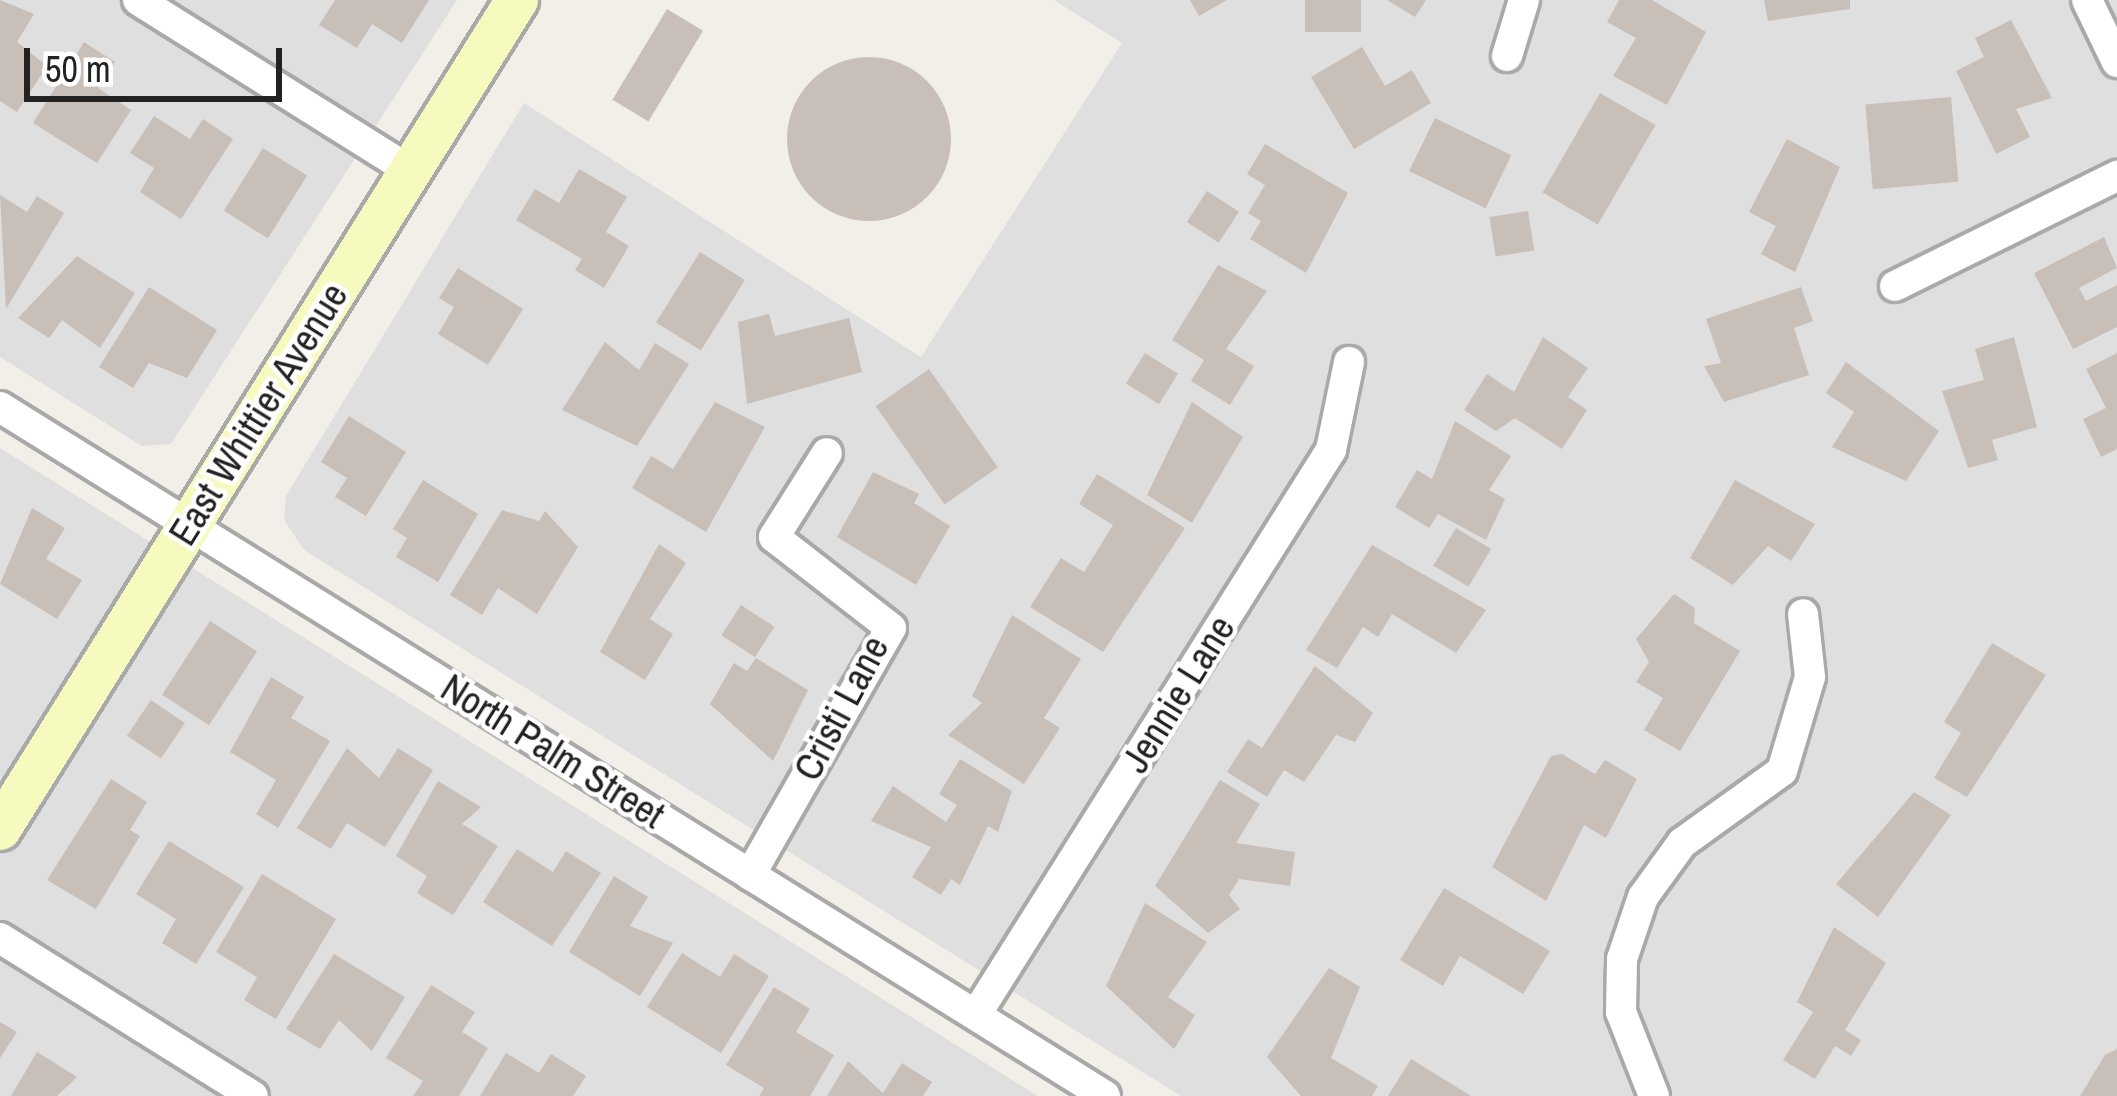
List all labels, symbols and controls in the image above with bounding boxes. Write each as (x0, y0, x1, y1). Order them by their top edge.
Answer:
scale bar (30, 24, 288, 98)
text: 50 m (45, 45, 111, 93)
street label: East Whittier Avenue (158, 274, 358, 554)
street label: Jennie Lane (1112, 607, 1244, 781)
street label: Cristi Lane (784, 628, 898, 788)
street label: North Palm Street (433, 664, 673, 838)

